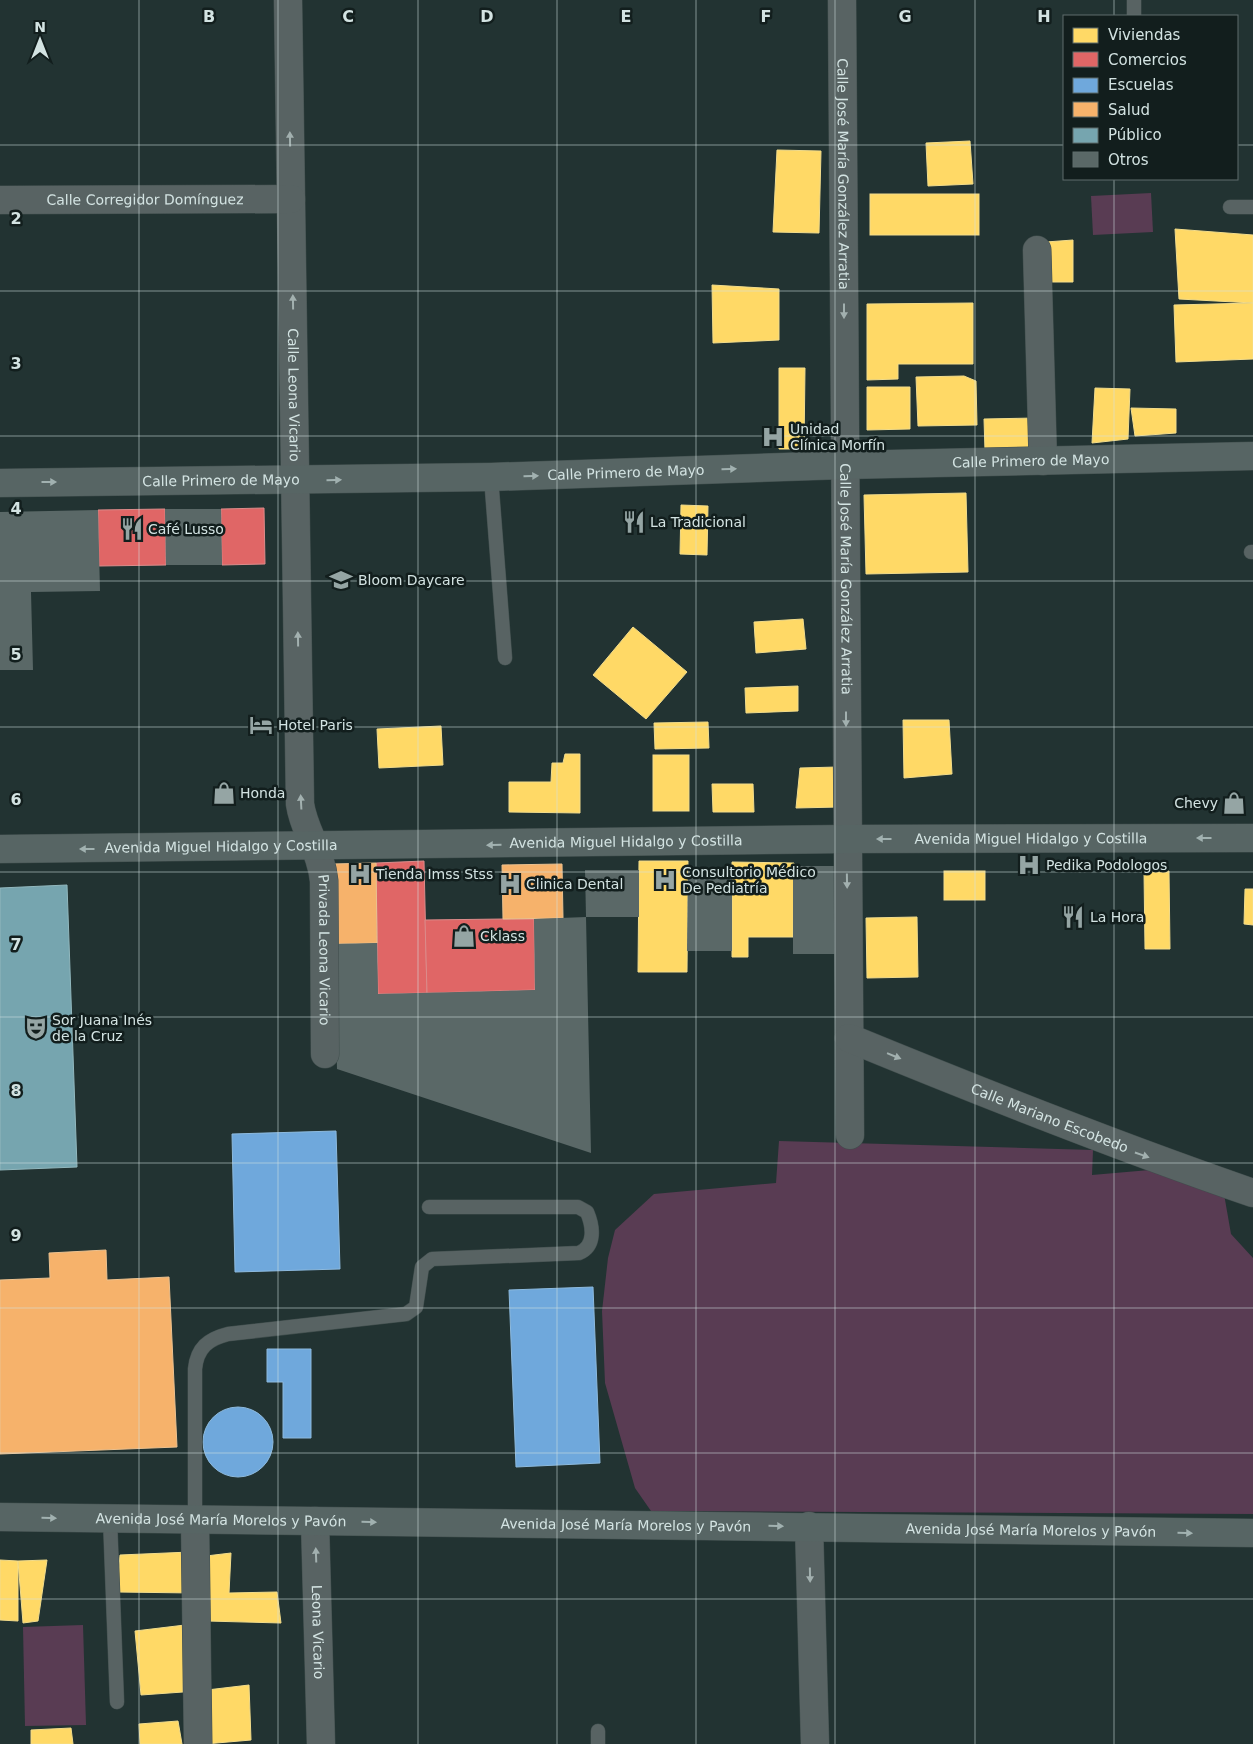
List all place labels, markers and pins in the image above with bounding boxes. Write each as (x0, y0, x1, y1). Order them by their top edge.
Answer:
place label: Unidad Clínica Morfín (790, 421, 885, 453)
hospital icon: Unidad Clínica Morfín (760, 424, 786, 450)
restaurant icon: La Tradicional (621, 509, 647, 535)
place label: La Tradicional (650, 514, 746, 530)
restaurant icon: Café Lusso (119, 516, 145, 542)
place label: Café Lusso (148, 521, 224, 537)
school or university icon: Bloom Daycare (328, 567, 354, 593)
place label: Bloom Daycare (358, 572, 465, 588)
hotel icon: Hotel Paris (248, 712, 274, 738)
place label: Hotel Paris (278, 717, 353, 733)
shop icon: Honda (211, 780, 237, 806)
place label: Honda (240, 785, 285, 801)
shop icon: Chevy (1221, 790, 1247, 816)
place label: Chevy (1174, 795, 1218, 811)
hospital icon: Pedika Podologos (1016, 852, 1042, 878)
place label: Pedika Podologos (1046, 857, 1167, 873)
hospital icon: Tienda Imss Stss (347, 861, 373, 887)
place label: Consultorio Médico De Pediatría (682, 864, 816, 896)
place label: Tienda Imss Stss (375, 866, 493, 882)
hospital icon: Consultorio Médico De Pediatría (652, 867, 678, 893)
hospital icon: Clinica Dental (497, 871, 523, 897)
place label: Clinica Dental (526, 876, 623, 892)
restaurant icon: La Hora (1060, 904, 1086, 930)
place label: La Hora (1090, 909, 1144, 925)
shop icon: Cklass (451, 923, 477, 949)
place label: Cklass (480, 928, 525, 944)
place label: Sor Juana Inés de la Cruz (52, 1012, 152, 1044)
theatre icon: Sor Juana Inés de la Cruz (23, 1015, 49, 1041)

